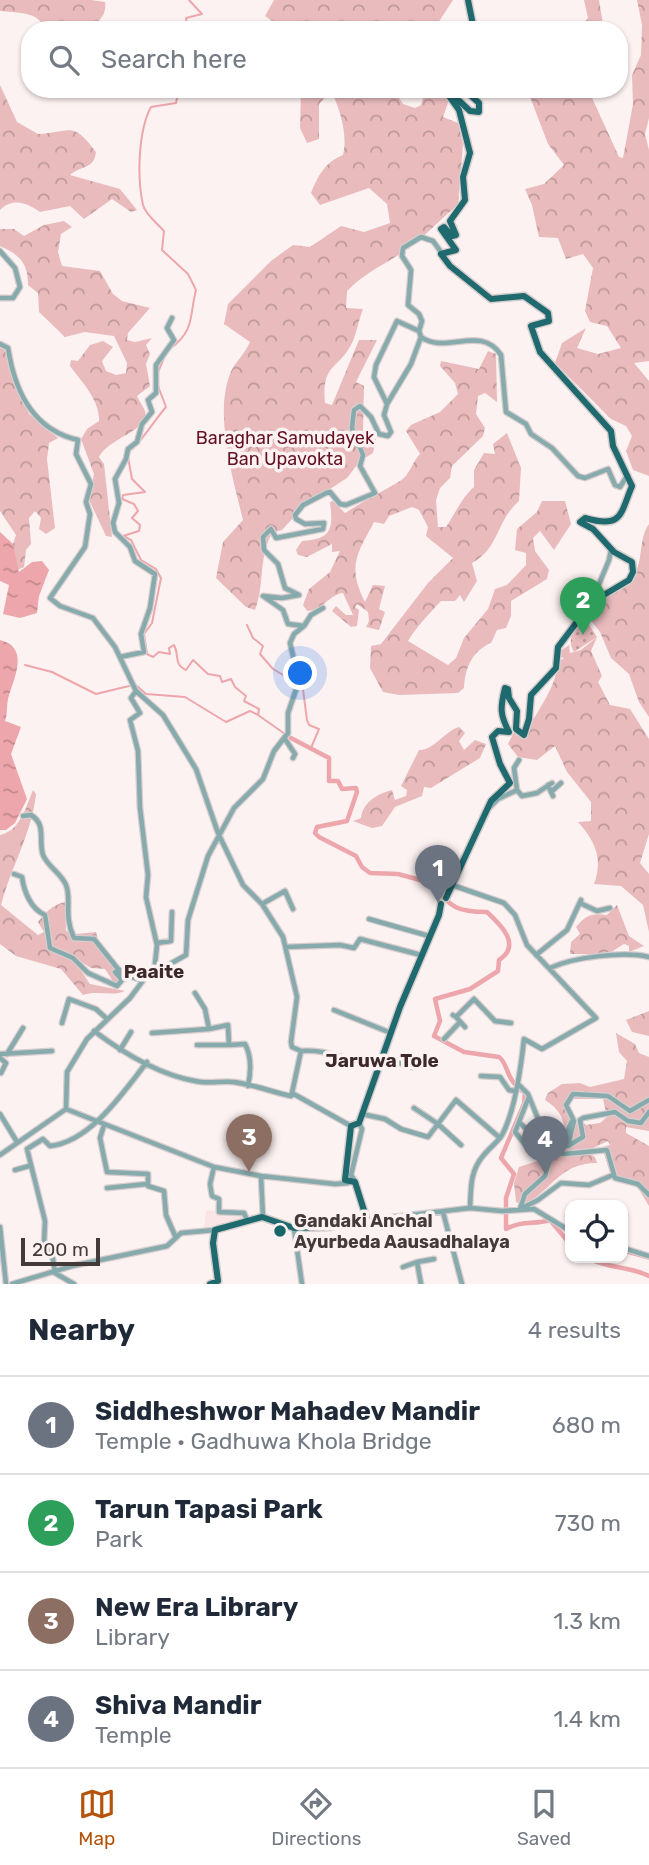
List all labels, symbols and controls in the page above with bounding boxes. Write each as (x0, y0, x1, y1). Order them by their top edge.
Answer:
search box (21, 21, 628, 98)
icon: search (45, 41, 83, 79)
text: Search here (101, 44, 247, 75)
park label: Baraghar Samudayek Ban Upavokta (196, 427, 375, 470)
pin: 2 (560, 577, 606, 635)
your location (283, 656, 317, 690)
pin: 1 (415, 845, 461, 903)
district label: Paaite (124, 960, 184, 983)
district label: Jaruwa Tole (325, 1049, 439, 1072)
pin: 3 (226, 1114, 272, 1172)
pin: 4 (522, 1116, 568, 1174)
map controls (565, 1200, 628, 1263)
button: locate (565, 1200, 628, 1263)
place label: Gandaki Anchal Ayurbeda Aausadhalaya (294, 1210, 510, 1253)
marker: Gandaki Anchal Ayurbeda Aausadhalaya (272, 1223, 288, 1239)
scale bar (21, 1235, 100, 1267)
text: 200 m (32, 1238, 89, 1261)
text: Nearby (28, 1312, 135, 1348)
text: 4 results (528, 1316, 621, 1344)
text: Siddheshwor Mahadev Mandir (95, 1396, 480, 1427)
text: 1 (45, 1411, 57, 1439)
text: 680 m (552, 1411, 621, 1439)
text: Temple · Gadhuwa Khola Bridge (95, 1427, 432, 1455)
text: Tarun Tapasi Park (95, 1494, 323, 1525)
text: 2 (44, 1509, 58, 1537)
text: 730 m (555, 1509, 621, 1537)
text: Park (95, 1525, 143, 1553)
text: New Era Library (95, 1592, 298, 1623)
text: 3 (43, 1607, 59, 1635)
text: 1.3 km (554, 1607, 621, 1635)
text: Library (95, 1623, 170, 1651)
text: Shiva Mandir (95, 1690, 262, 1721)
text: 4 (43, 1705, 59, 1733)
text: 1.4 km (553, 1705, 621, 1733)
text: Temple (95, 1721, 172, 1749)
tab: Map (78, 1785, 116, 1850)
tab: Directions (271, 1785, 361, 1850)
tab: Saved (517, 1785, 571, 1850)

